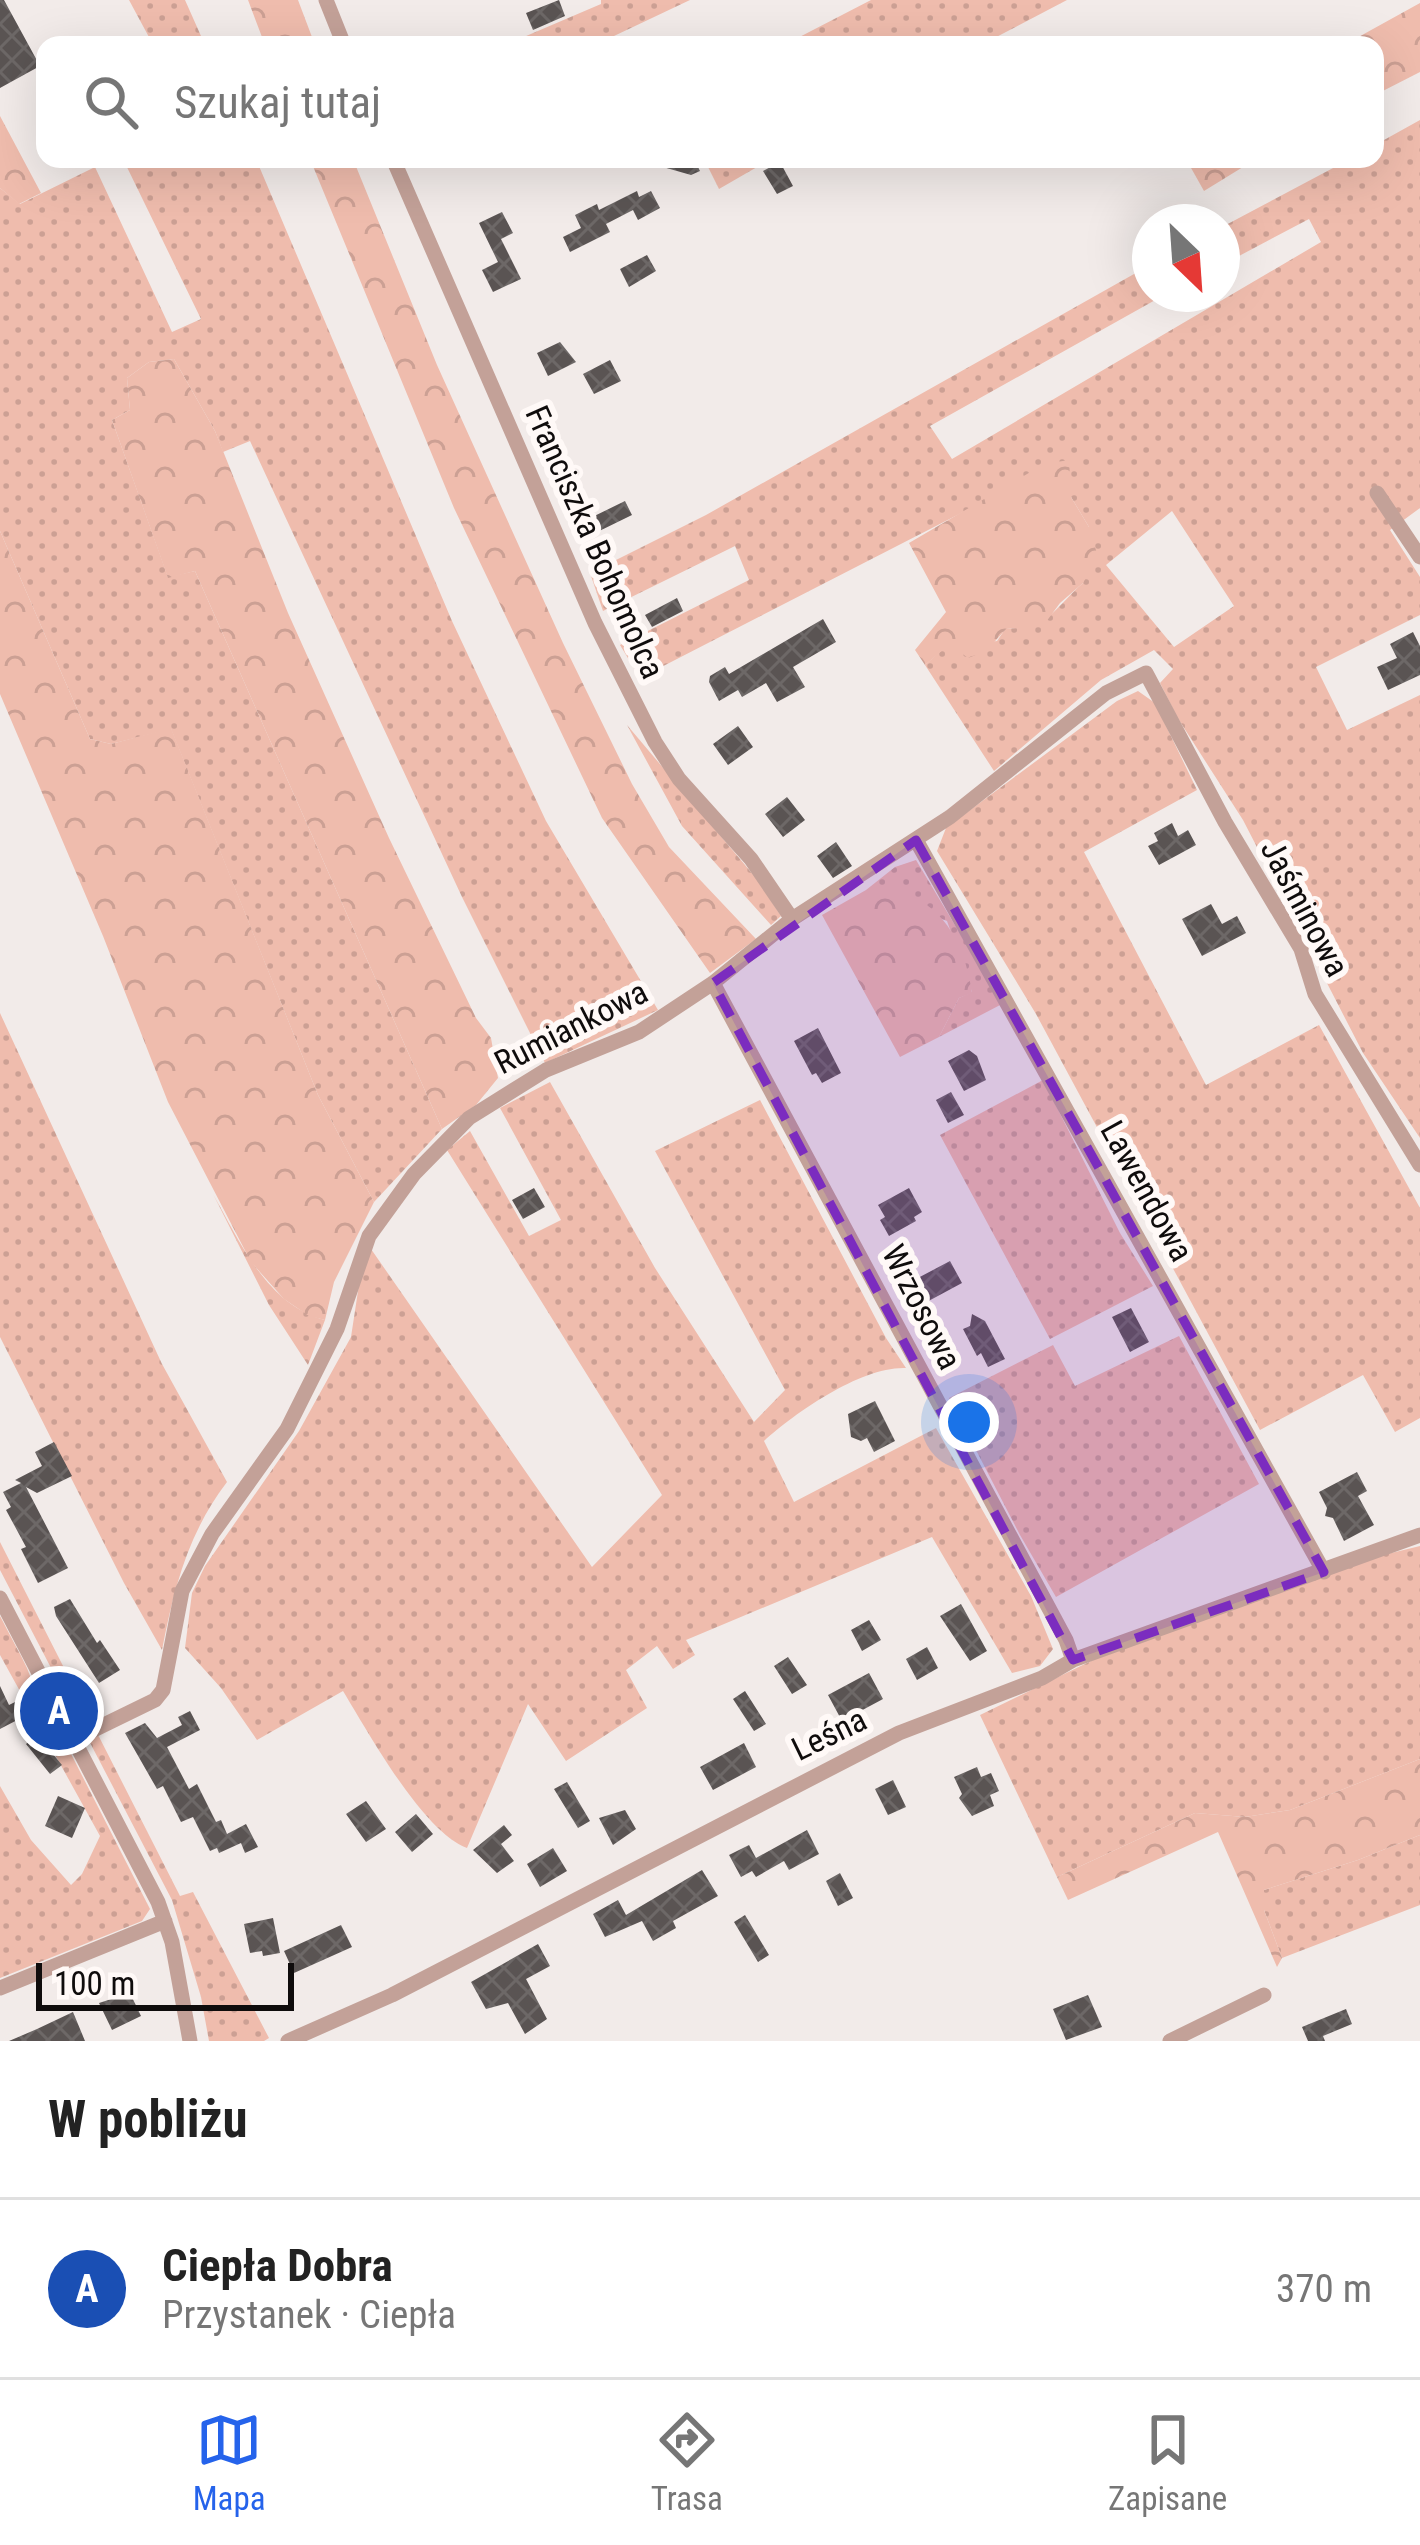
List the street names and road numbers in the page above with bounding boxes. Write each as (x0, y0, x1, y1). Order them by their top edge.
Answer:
street label: Franciszka Bohomolca (517, 400, 673, 684)
street label: Jaśminowa (1253, 833, 1357, 983)
street label: Rumiankowa (488, 972, 654, 1082)
street label: Lawendowa (1092, 1114, 1202, 1268)
street label: Wrzosowa (874, 1238, 970, 1376)
street label: Leśna (785, 1699, 873, 1769)

